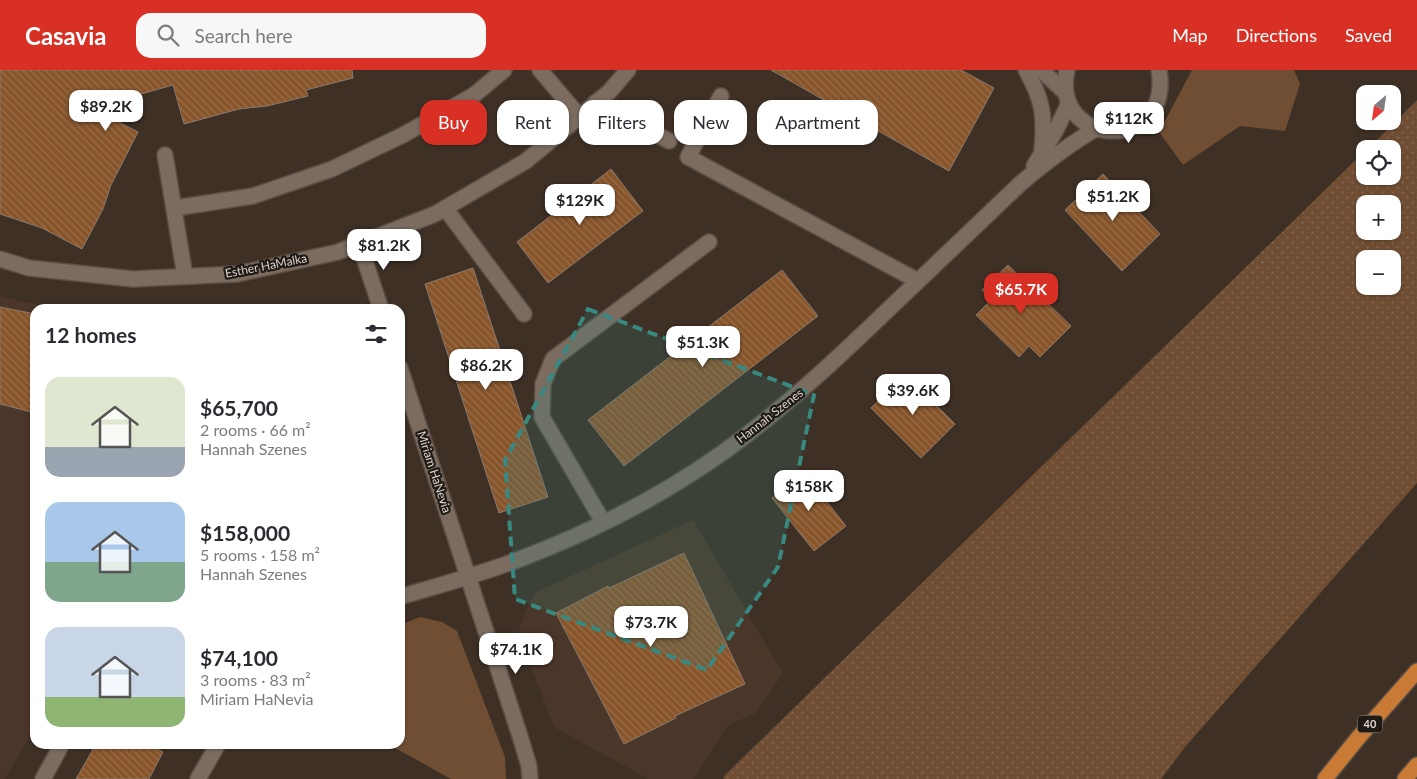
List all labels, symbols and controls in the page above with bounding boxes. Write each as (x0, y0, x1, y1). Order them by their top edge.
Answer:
search box (136, 13, 486, 58)
text: Casavia (25, 21, 106, 50)
icon: search (154, 21, 182, 49)
text: Search here (194, 24, 292, 47)
text: Map (1172, 24, 1208, 46)
text: Directions (1236, 24, 1317, 46)
text: Saved (1345, 24, 1392, 46)
north arrow (1356, 85, 1401, 130)
map controls (1356, 85, 1401, 295)
pin: $89.2K (65, 90, 147, 132)
text: $89.2K (80, 96, 132, 115)
chip: Buy (420, 100, 487, 145)
chip: Rent (497, 100, 569, 145)
chip: Filters (579, 100, 664, 145)
chip: New (674, 100, 747, 145)
chip: Apartment (757, 100, 878, 145)
pin: $112K (1094, 102, 1164, 144)
text: $112K (1105, 108, 1153, 127)
button: locate (1356, 140, 1401, 185)
pin: $51.2K (1072, 180, 1154, 222)
pin: $129K (545, 184, 615, 226)
text: $51.2K (1087, 186, 1139, 205)
text: $129K (556, 190, 604, 209)
button: + (1356, 195, 1401, 240)
pin: $81.2K (343, 228, 425, 271)
text: $81.2K (358, 235, 410, 254)
street label: Esther HaMalka (224, 250, 308, 281)
button: − (1356, 250, 1401, 295)
pin: $65.7K (980, 272, 1062, 315)
text: $65.7K (995, 279, 1047, 298)
icon: filters (362, 320, 390, 348)
text: 12 homes (45, 322, 136, 347)
pin: $51.3K (662, 326, 744, 368)
text: $51.3K (677, 332, 729, 351)
pin: $86.2K (445, 348, 527, 391)
text: $86.2K (460, 355, 512, 374)
pin: $39.6K (872, 374, 954, 416)
text: $39.6K (887, 380, 939, 399)
street label: Hannah Szenes (733, 385, 806, 446)
text: $65,700 (200, 395, 278, 420)
icon: home (85, 397, 145, 457)
text: 2 rooms · 66 m² (200, 420, 311, 439)
street label: Miriam HaNevia (414, 429, 455, 515)
text: Hannah Szenes (200, 439, 307, 458)
pin: $158K (774, 470, 844, 512)
text: $158K (785, 476, 833, 495)
text: $158,000 (200, 520, 290, 545)
icon: home (85, 522, 145, 582)
text: 5 rooms · 158 m² (200, 545, 320, 564)
text: Hannah Szenes (200, 564, 307, 583)
pin: $73.7K (610, 606, 692, 648)
text: $73.7K (625, 612, 677, 631)
pin: $74.1K (475, 632, 557, 675)
text: $74.1K (490, 639, 542, 658)
text: $74,100 (200, 645, 278, 670)
icon: home (85, 647, 145, 707)
text: 3 rooms · 83 m² (200, 670, 311, 689)
text: Miriam HaNevia (200, 689, 314, 708)
road number: 40 (1358, 716, 1382, 732)

